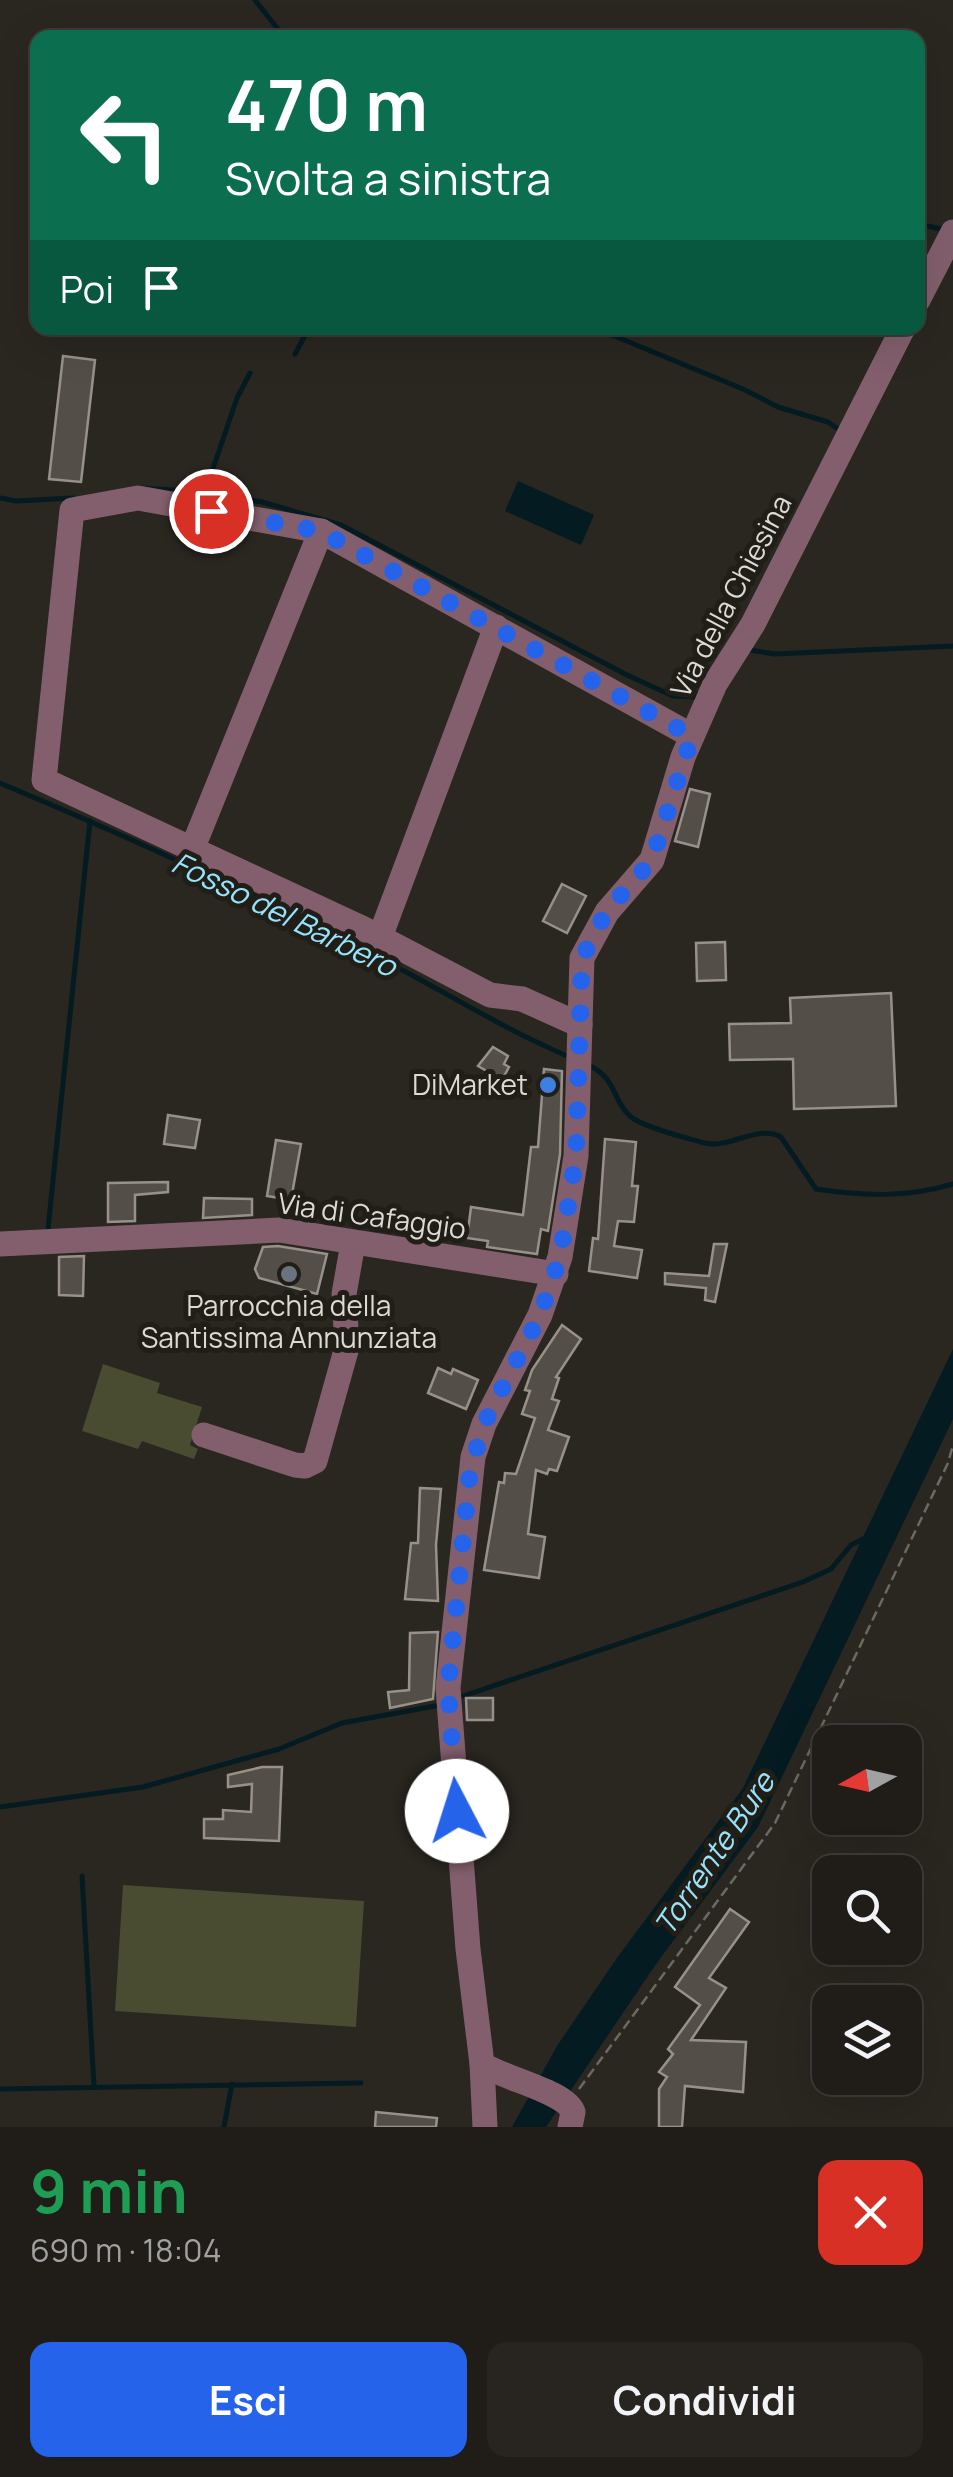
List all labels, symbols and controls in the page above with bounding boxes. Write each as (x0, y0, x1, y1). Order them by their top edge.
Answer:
text: 470 m (225, 56, 428, 152)
icon: left (60, 70, 190, 200)
text: Svolta a sinistra (225, 147, 551, 209)
icon: arrive (134, 260, 189, 315)
text: Poi (60, 262, 114, 314)
pin (169, 469, 254, 554)
icon: arrive (184, 484, 239, 539)
street label: Via della Chiesina (661, 488, 800, 703)
water label: Fosso del Barbero (165, 841, 406, 987)
place label: DiMarket (412, 1065, 528, 1103)
marker: DiMarket (537, 1074, 559, 1096)
street label: Via di Cafaggio (276, 1183, 469, 1247)
marker: Parrocchia della Santissima Annunziata (278, 1263, 300, 1285)
place label: Parrocchia della Santissima Annunziata (141, 1286, 437, 1356)
north arrow (812, 1725, 922, 1835)
map controls (812, 1725, 922, 2095)
position arrow (405, 1759, 509, 1863)
water label: Torrente Bure (644, 1762, 784, 1943)
button: search (812, 1855, 922, 1965)
button: layers (812, 1985, 922, 2095)
text: 9 min (30, 2149, 188, 2231)
button: close (818, 2160, 923, 2265)
text: 690 m · 18:04 (30, 2228, 222, 2272)
button: Esci (30, 2342, 467, 2457)
button: Condividi (487, 2342, 923, 2457)

